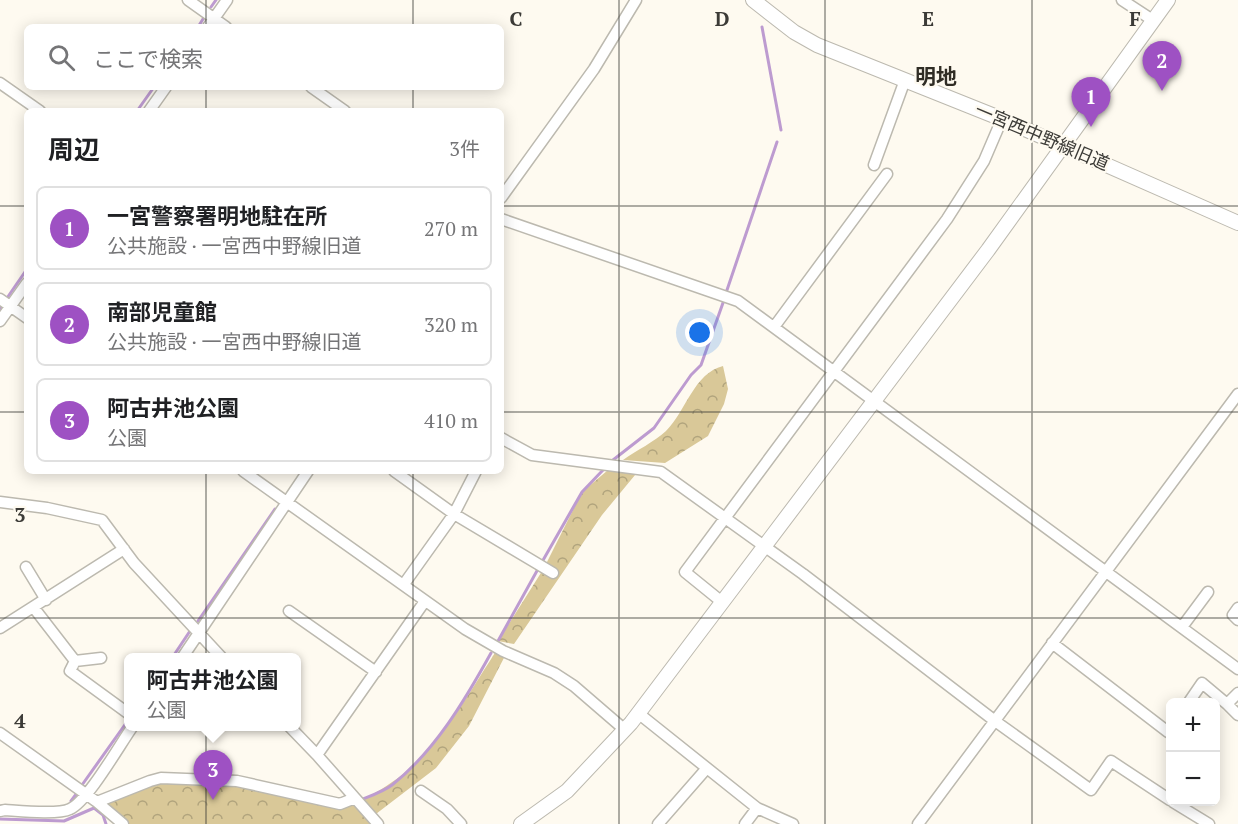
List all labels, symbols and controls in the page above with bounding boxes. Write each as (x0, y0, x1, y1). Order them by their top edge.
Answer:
text: C (509, 5, 523, 32)
text: D (715, 5, 729, 32)
text: E (922, 5, 934, 32)
text: F (1129, 5, 1141, 32)
search box (24, 24, 504, 90)
icon: search (45, 41, 78, 74)
pin: 2 (1142, 42, 1182, 91)
text: ここで検索 (93, 44, 203, 73)
district label: 明地 (915, 62, 957, 90)
pin: 1 (1072, 78, 1110, 127)
street label: 一宮西中野線旧道 (971, 97, 1113, 175)
text: 周辺 (48, 132, 100, 166)
text: 3件 (449, 135, 480, 162)
text: 一宮警察署明地駐在所 (107, 201, 327, 230)
text: 1 (64, 215, 75, 242)
text: 270 m (424, 215, 478, 242)
text: 公共施設 · 一宮西中野線旧道 (107, 232, 362, 259)
text: 南部児童館 (107, 297, 217, 326)
text: 2 (64, 311, 75, 338)
text: 320 m (424, 311, 478, 338)
your location (685, 318, 714, 347)
text: 公共施設 · 一宮西中野線旧道 (107, 328, 362, 355)
text: 阿古井池公園 (107, 393, 239, 422)
text: 3 (64, 407, 75, 434)
text: 410 m (424, 407, 478, 434)
text: 公園 (107, 424, 147, 451)
text: 3 (14, 501, 26, 528)
popup (124, 653, 301, 731)
text: 阿古井池公園 (146, 665, 279, 694)
text: 公園 (146, 696, 186, 723)
map controls (1166, 698, 1220, 806)
button: + (1166, 698, 1220, 752)
text: 4 (14, 707, 26, 734)
pin: 3 (194, 750, 232, 800)
button: − (1166, 752, 1220, 806)

